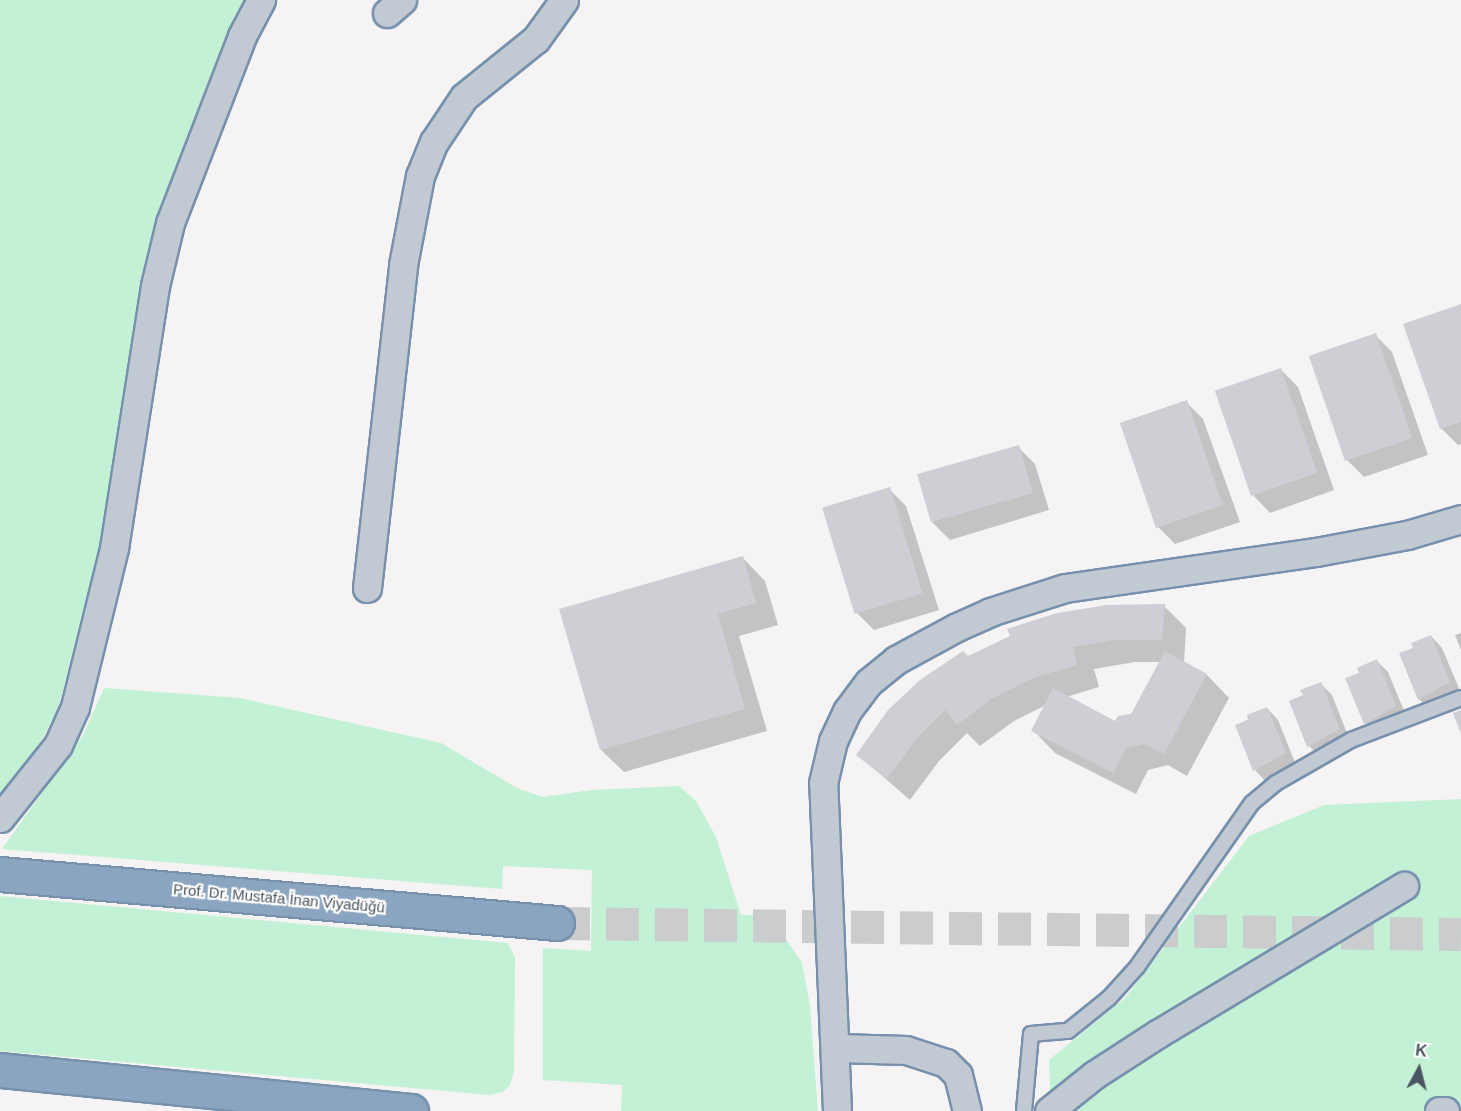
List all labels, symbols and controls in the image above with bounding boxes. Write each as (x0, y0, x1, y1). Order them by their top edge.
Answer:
street label: Prof. Dr. Mustafa İnan Viyadüğü (172, 880, 386, 916)
north arrow (1389, 1039, 1449, 1099)
text: K (1414, 1041, 1428, 1060)

